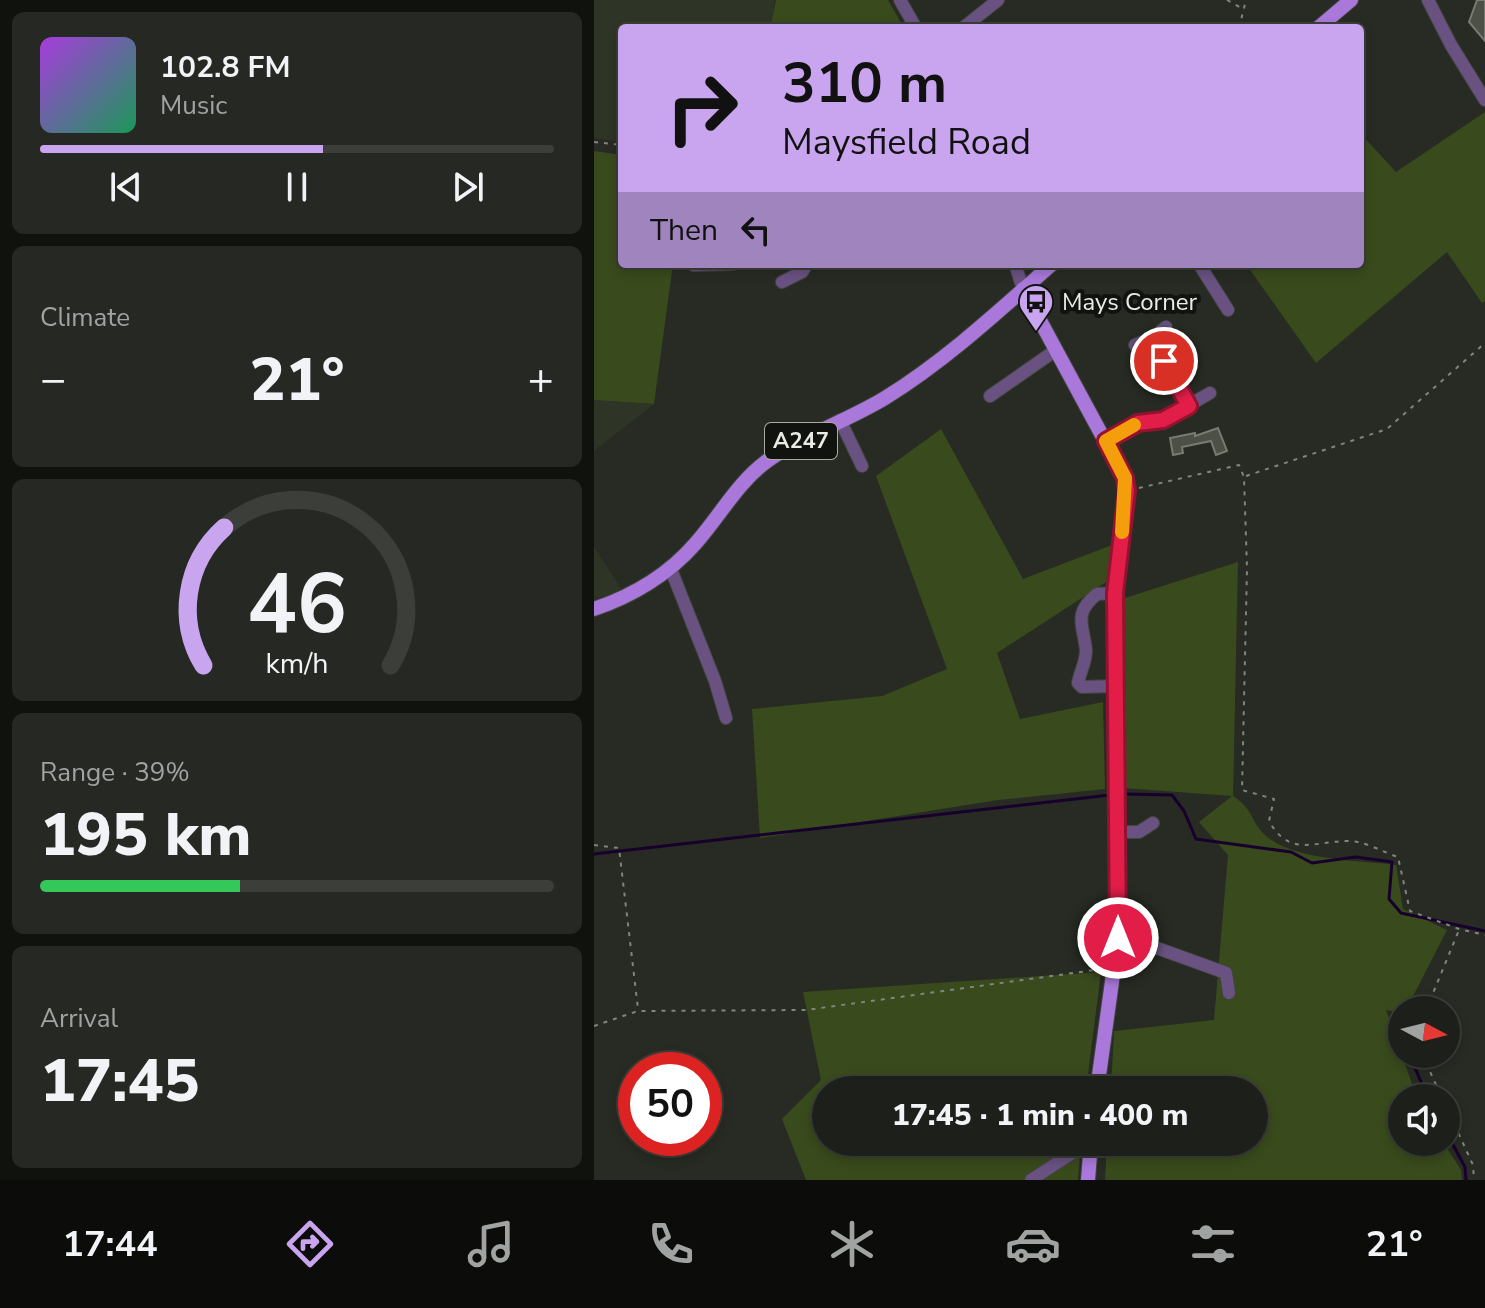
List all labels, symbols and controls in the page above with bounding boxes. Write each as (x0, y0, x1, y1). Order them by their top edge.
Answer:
text: 310 m (782, 45, 947, 122)
text: 102.8 FM (160, 47, 290, 88)
icon: right (650, 56, 754, 160)
text: Music (160, 88, 227, 123)
text: Maysfield Road (782, 118, 1031, 167)
icon: previous (104, 165, 148, 209)
icon: pause (275, 165, 319, 209)
icon: next (446, 165, 490, 209)
icon: left (734, 208, 778, 252)
text: Then (650, 210, 718, 251)
bus stop icon: Mays Corner (1017, 283, 1055, 333)
place label: Mays Corner (1062, 286, 1198, 318)
text: Climate (40, 300, 130, 335)
pin (1130, 327, 1198, 395)
text: 21° (249, 339, 345, 421)
icon: arrive (1142, 339, 1186, 383)
text: − (40, 350, 66, 410)
text: + (528, 350, 554, 410)
road number: A247 (765, 423, 837, 459)
text: 46 (247, 548, 347, 661)
text: km/h (266, 644, 328, 683)
text: Range · 39% (40, 755, 190, 790)
text: 195 km (40, 794, 252, 876)
position arrow (1076, 896, 1160, 980)
north arrow (1388, 996, 1460, 1068)
map controls (1388, 996, 1460, 1156)
text: Arrival (40, 1001, 118, 1036)
text: 17:45 (40, 1040, 200, 1122)
speed limit sign: 50 (618, 1052, 722, 1156)
button: sound (1388, 1084, 1460, 1156)
text: 17:45 · 1 min · 400 m (892, 1095, 1188, 1136)
icon: directions (282, 1216, 338, 1272)
icon: music (463, 1216, 519, 1272)
icon: phone (643, 1216, 699, 1272)
icon: climate (824, 1216, 880, 1272)
icon: car (1005, 1216, 1061, 1272)
icon: filters (1185, 1216, 1241, 1272)
text: 17:44 (62, 1220, 158, 1269)
text: 21° (1366, 1220, 1423, 1269)

